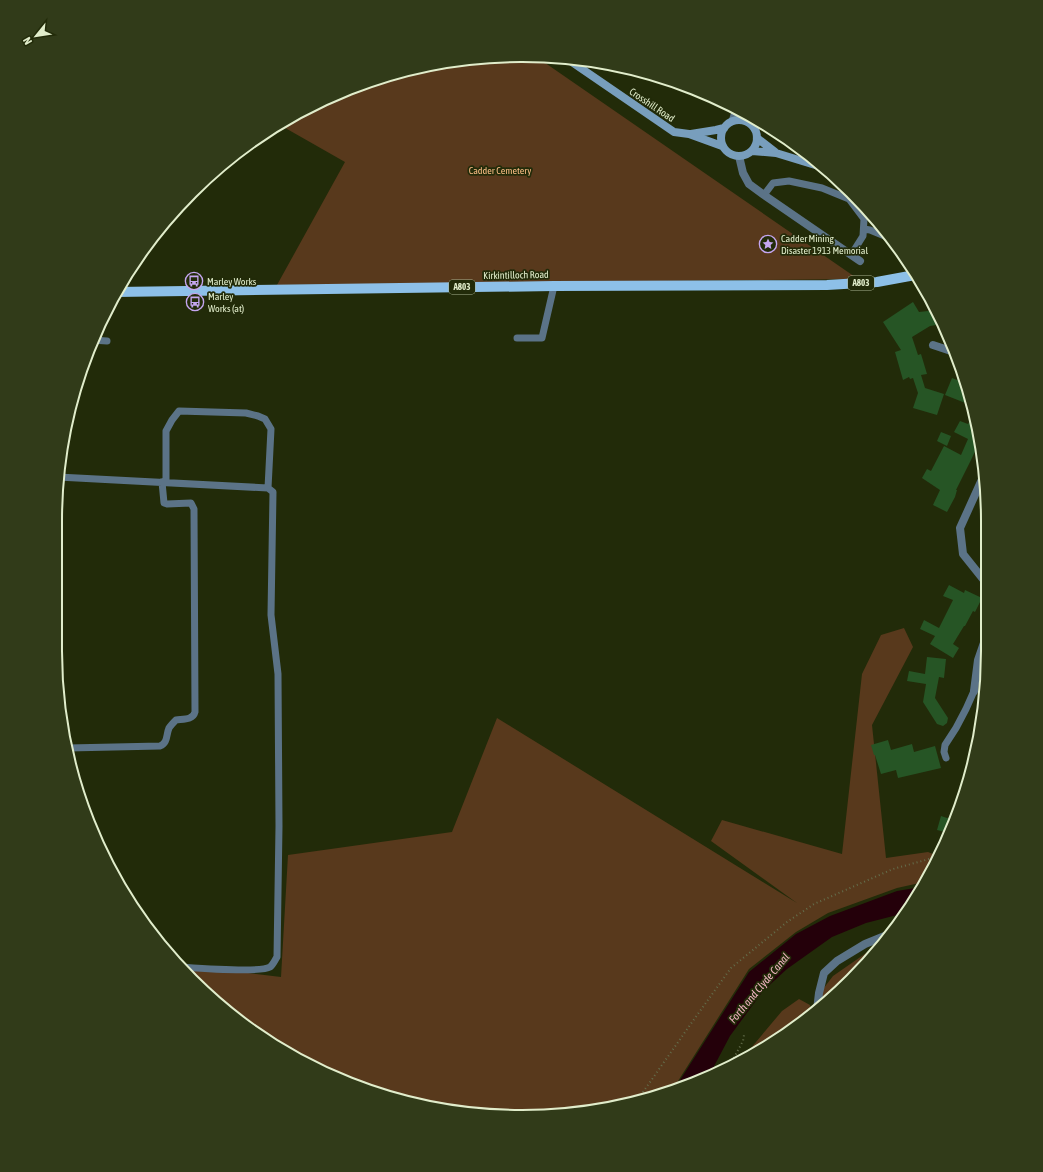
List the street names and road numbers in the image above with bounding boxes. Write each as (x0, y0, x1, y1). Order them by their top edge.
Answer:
street label: Crosshill Road (627, 86, 677, 124)
street label: Kirkintilloch Road (483, 269, 549, 281)
road number: A803 (848, 276, 874, 290)
road number: A803 (449, 280, 475, 294)

